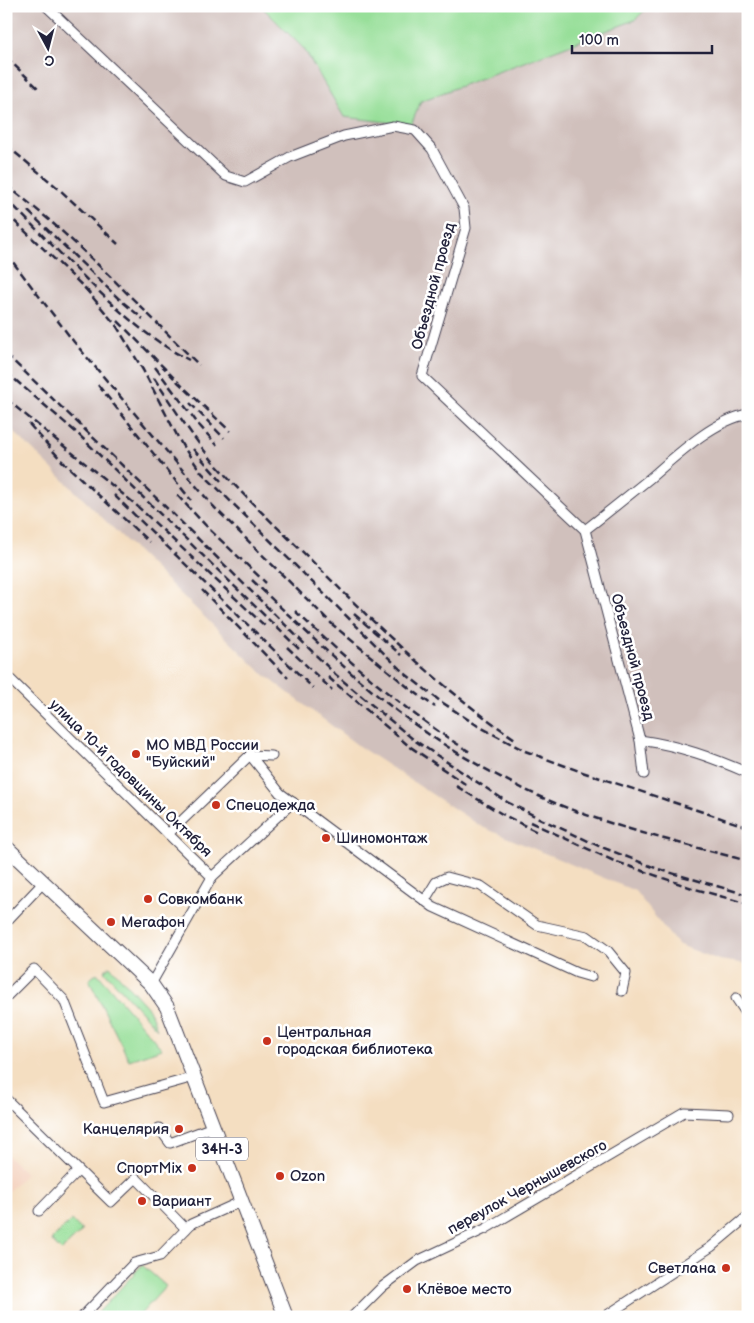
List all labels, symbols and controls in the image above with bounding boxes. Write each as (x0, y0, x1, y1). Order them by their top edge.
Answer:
north arrow (22, 22, 72, 72)
scale bar (572, 22, 712, 54)
text: 100 m (579, 31, 619, 50)
text: С (43, 51, 55, 69)
street label: Объездной проезд (407, 221, 460, 352)
street label: Объездной проезд (606, 592, 659, 723)
street label: улица 10-й годовщины Октября (45, 695, 216, 861)
place label: МО МВД России "Буйский" (146, 736, 259, 772)
marker: МО МВД России "Буйский" (130, 748, 142, 760)
place label: Спецодежда (226, 796, 315, 815)
marker: Спецодежда (210, 799, 222, 811)
place label: Шиномонтаж (336, 829, 428, 848)
marker: Шиномонтаж (320, 832, 332, 844)
place label: Совкомбанк (158, 890, 243, 909)
marker: Совкомбанк (142, 893, 154, 905)
place label: Мегафон (121, 913, 185, 932)
marker: Мегафон (105, 916, 117, 928)
place label: Центральная городская библиотека (277, 1023, 433, 1059)
marker: Центральная городская библиотека (261, 1035, 273, 1047)
place label: Канцелярия (83, 1120, 169, 1139)
marker: Канцелярия (173, 1123, 185, 1135)
street label: переулок Чернышевского (444, 1136, 610, 1239)
road number: 34Н-3 (196, 1138, 248, 1160)
place label: СпортMix (117, 1159, 182, 1178)
marker: СпортMix (186, 1162, 198, 1174)
place label: Ozon (290, 1167, 325, 1186)
marker: Ozon (274, 1170, 286, 1182)
place label: Вариант (152, 1192, 212, 1211)
marker: Вариант (136, 1195, 148, 1207)
place label: Светлана (648, 1259, 716, 1278)
marker: Светлана (720, 1262, 732, 1274)
place label: Клёвое место (417, 1280, 512, 1299)
marker: Клёвое место (401, 1283, 413, 1295)

